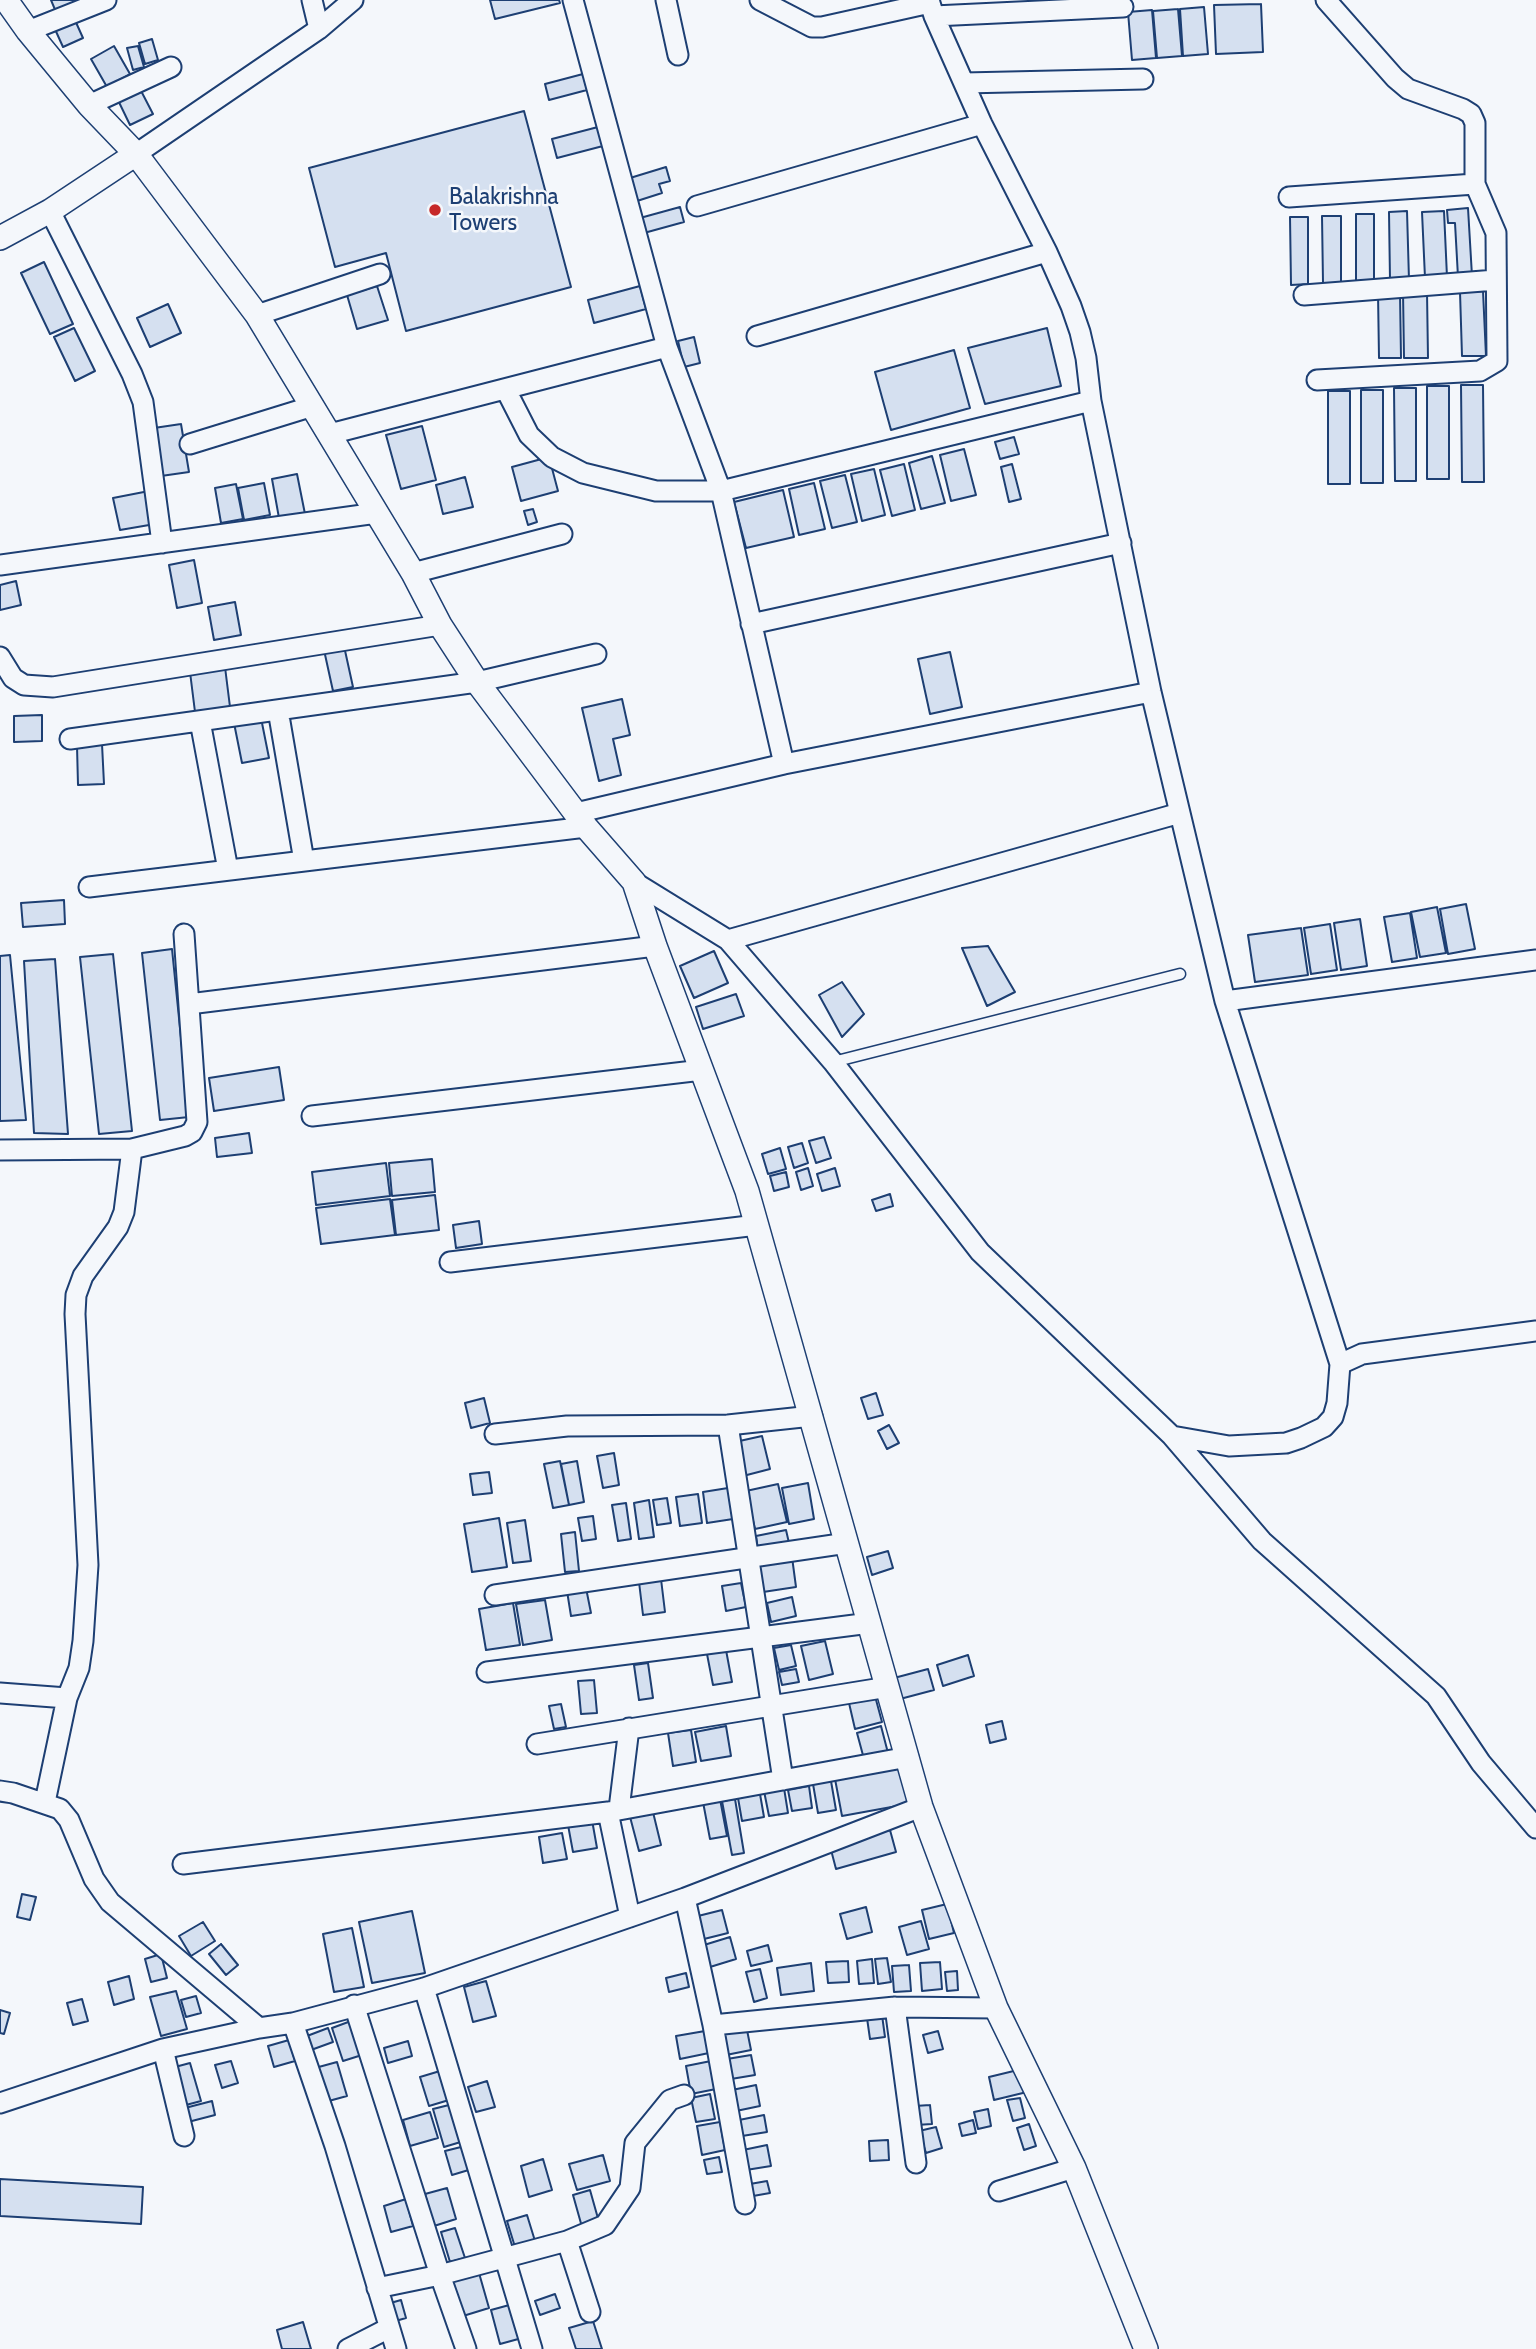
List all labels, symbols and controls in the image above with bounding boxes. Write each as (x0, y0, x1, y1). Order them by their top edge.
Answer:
place label: Balakrishna Towers (449, 183, 559, 237)
marker: Balakrishna Towers (427, 202, 443, 218)

